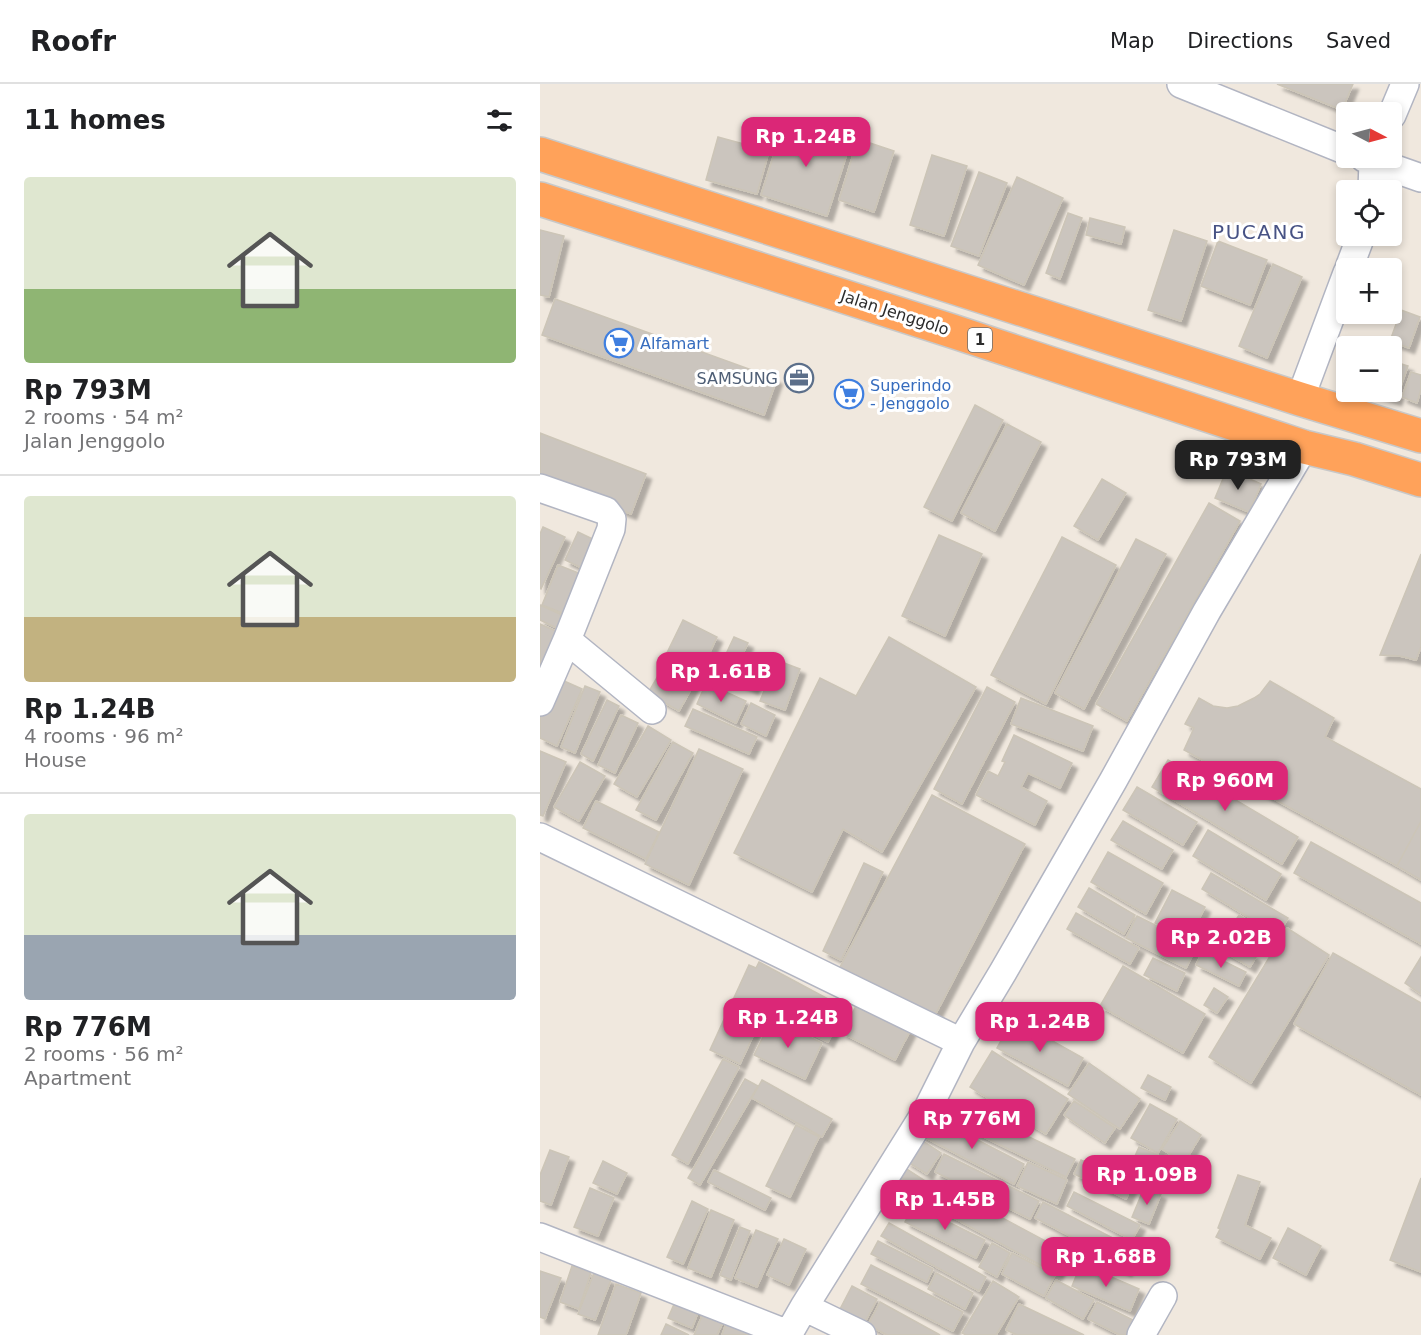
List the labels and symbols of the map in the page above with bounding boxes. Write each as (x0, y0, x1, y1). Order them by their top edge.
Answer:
north arrow (1336, 102, 1402, 168)
pin: Rp 1.24B (744, 117, 868, 168)
district label: PUCANG (1212, 220, 1306, 244)
street label: Jalan Jenggolo (837, 286, 952, 339)
supermarket icon: Alfamart (603, 327, 635, 359)
road number: 1 (968, 328, 992, 352)
place label: Alfamart (640, 334, 709, 353)
office icon: SAMSUNG (783, 362, 815, 394)
place label: SAMSUNG (697, 369, 778, 388)
place label: Superindo - Jenggolo (870, 376, 951, 413)
supermarket icon: Superindo - Jenggolo (833, 378, 865, 410)
pin: Rp 793M (1183, 440, 1293, 491)
pin: Rp 1.61B (659, 652, 783, 703)
pin: Rp 960M (1170, 761, 1280, 812)
pin: Rp 2.02B (1159, 918, 1283, 969)
pin: Rp 1.24B (726, 998, 850, 1049)
pin: Rp 1.24B (978, 1002, 1102, 1053)
pin: Rp 776M (917, 1099, 1027, 1150)
pin: Rp 1.09B (1085, 1155, 1209, 1206)
pin: Rp 1.45B (883, 1180, 1007, 1231)
pin: Rp 1.68B (1044, 1237, 1168, 1288)

